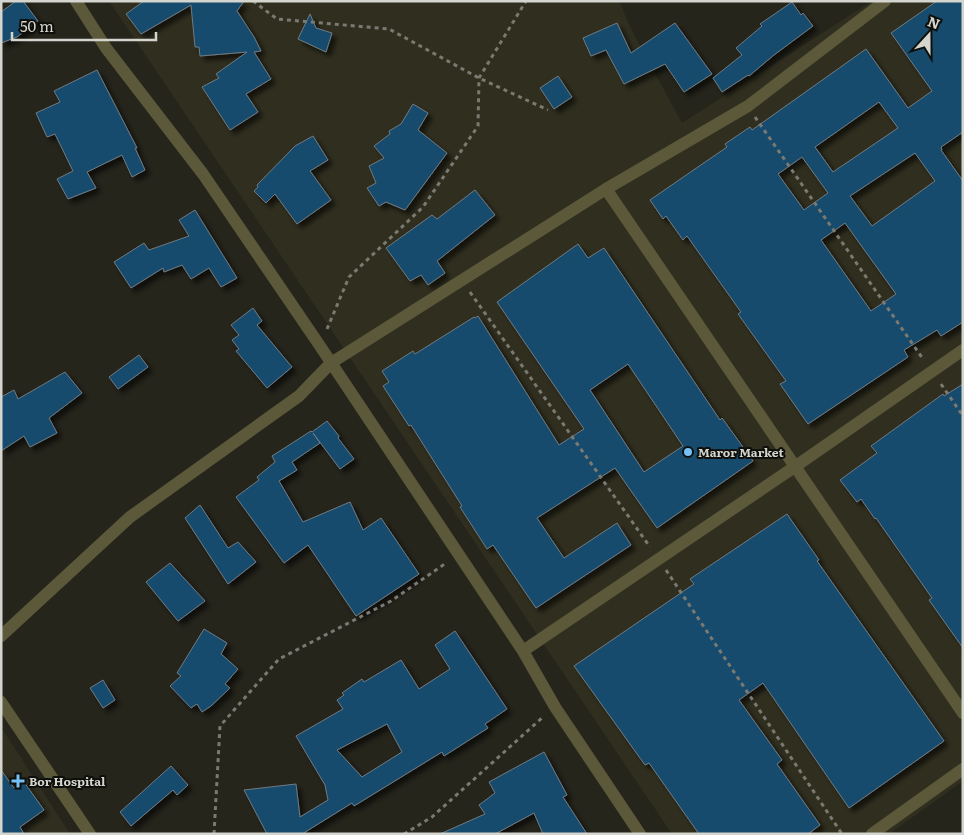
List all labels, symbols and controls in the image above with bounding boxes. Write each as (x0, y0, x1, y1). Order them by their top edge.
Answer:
scale bar (12, 10, 156, 42)
north arrow (904, 10, 954, 60)
text: N (925, 10, 943, 33)
text: 50 m (20, 14, 54, 37)
place label: Maror Market (698, 443, 784, 461)
marker: Maror Market (682, 446, 694, 458)
place label: Bor Hospital (29, 772, 106, 790)
marker: Bor Hospital (11, 774, 25, 788)

